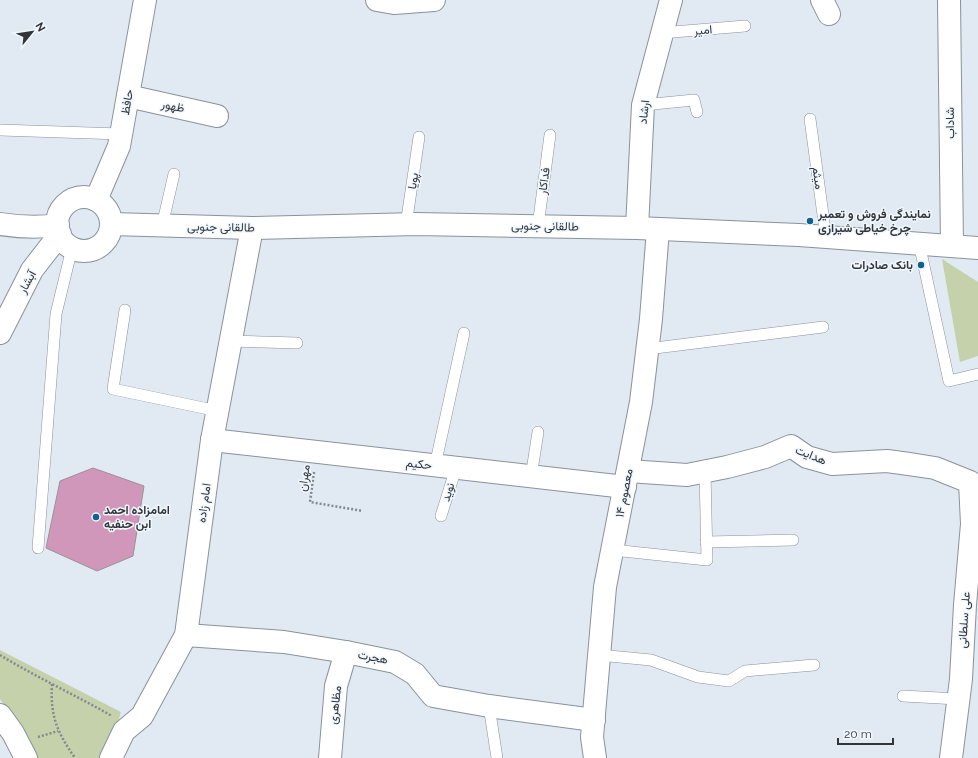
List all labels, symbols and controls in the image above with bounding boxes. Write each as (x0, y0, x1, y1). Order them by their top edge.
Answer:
north arrow (12, 12, 52, 52)
text: N (32, 20, 48, 34)
street label: امیر (692, 22, 713, 39)
street label: حافظ (118, 88, 136, 116)
street label: ظهور (159, 97, 186, 116)
street label: ارشاد (636, 99, 653, 125)
street label: شاداب (943, 107, 957, 139)
street label: میثم (809, 166, 827, 190)
street label: فداکار (535, 167, 554, 197)
street label: پویا (405, 172, 422, 190)
place label: نمایندگی فروش و تعمیر چرخ خیاطی شیرازی (817, 207, 931, 236)
marker: نمایندگی فروش و تعمیر چرخ خیاطی شیرازی (805, 216, 815, 226)
street label: طالقانی جنوبی (511, 218, 579, 235)
street label: طالقانی جنوبی (187, 219, 255, 236)
place label: بانک صادرات (851, 258, 913, 273)
marker: بانک صادرات (916, 260, 926, 270)
street label: آبشار (15, 267, 40, 297)
street label: هدایت (793, 442, 829, 468)
street label: حکیم (405, 456, 433, 473)
street label: مهران (295, 464, 314, 493)
street label: ۱۴ معصوم (612, 467, 637, 519)
street label: نوید (439, 481, 458, 503)
street label: امام زاده (194, 482, 215, 524)
place label: امامزاده احمد ابن حنفیه (104, 503, 170, 531)
marker: امامزاده احمد ابن حنفیه (91, 512, 101, 522)
street label: علی سلطانی (955, 591, 974, 649)
street label: هجرت (356, 647, 389, 668)
street label: مظاهری (326, 685, 345, 725)
scale bar (838, 720, 893, 746)
text: 20 m (844, 727, 872, 741)

